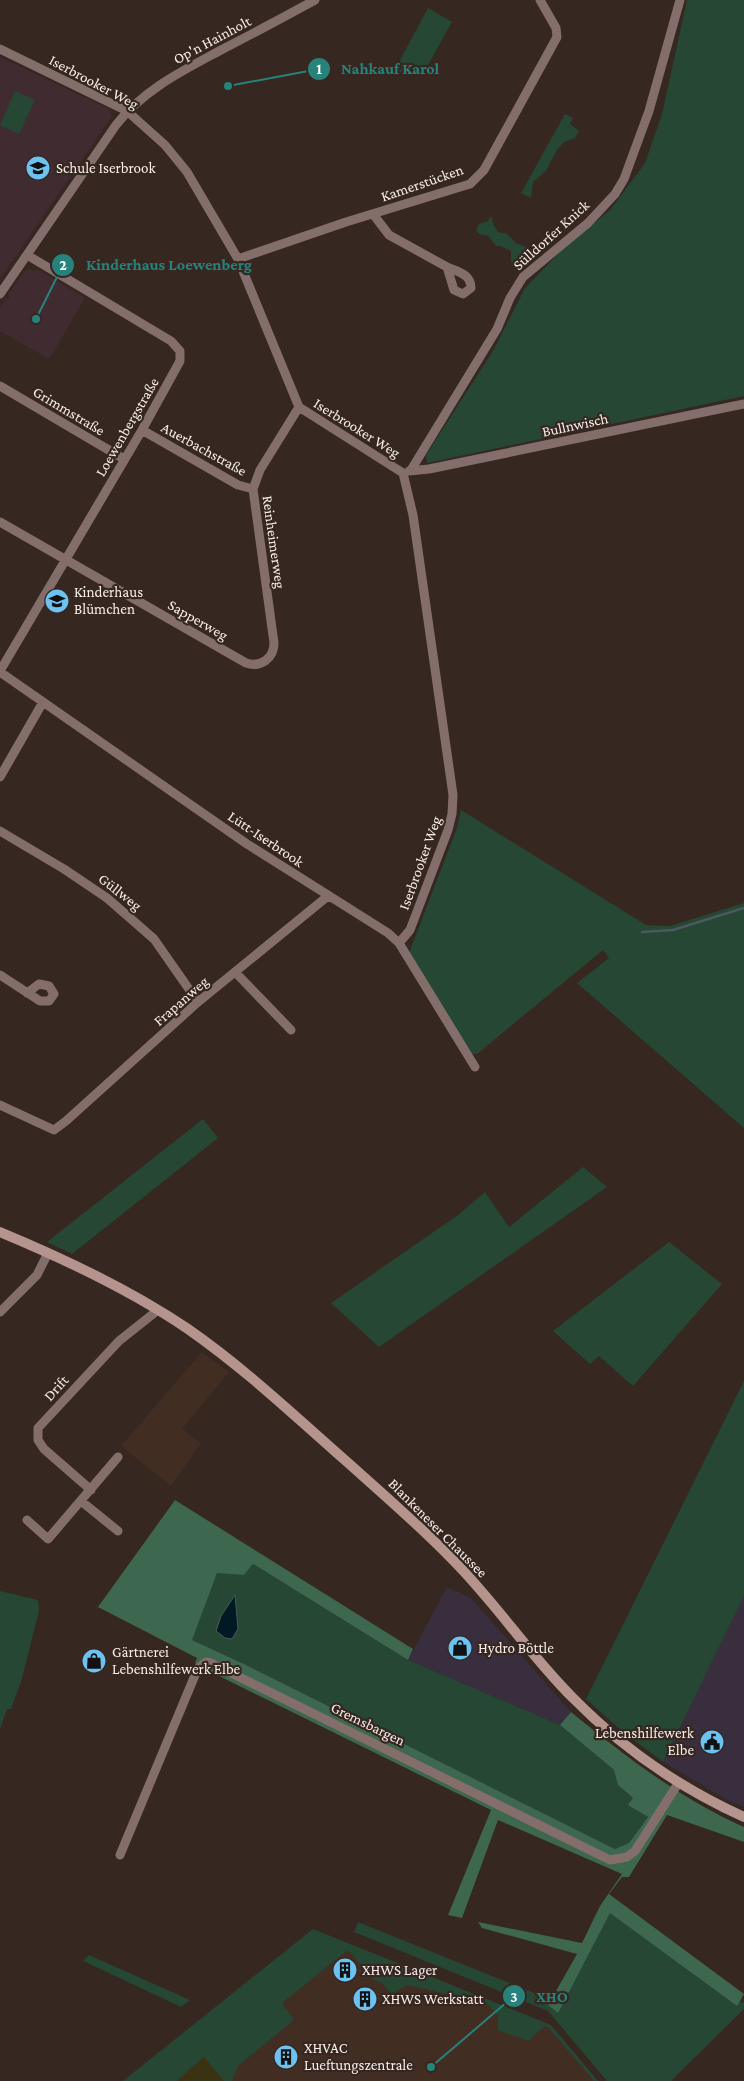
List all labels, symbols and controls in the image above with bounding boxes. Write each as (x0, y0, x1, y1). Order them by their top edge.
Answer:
street label: Op'n Hainholt (171, 12, 255, 68)
street label: Iserbrooker Weg (46, 52, 141, 113)
callout: Nahkauf Karol (306, 53, 449, 84)
text: Nahkauf Karol (341, 60, 439, 77)
text: 1 (316, 61, 322, 77)
school or university icon: Schule Iserbrook (25, 155, 51, 181)
place label: Schule Iserbrook (56, 160, 156, 176)
street label: Kamerstücken (379, 161, 465, 205)
street label: Sülldorfer Knick (510, 196, 593, 273)
callout: Kinderhaus Loewenberg (51, 249, 262, 280)
text: Kinderhaus Loewenberg (86, 256, 252, 273)
text: 2 (59, 257, 67, 273)
street label: Loewenbergstraße (92, 374, 163, 480)
street label: Grimmstraße (30, 383, 108, 439)
street label: Iserbrooker Weg (310, 395, 403, 462)
street label: Bullnwisch (540, 410, 610, 440)
street label: Auerbachstraße (159, 419, 250, 479)
street label: Reinheimerweg (259, 494, 288, 590)
place label: Kinderhaus Blümchen (74, 584, 143, 617)
school or university icon: Kinderhaus Blümchen (44, 588, 70, 614)
street label: Sapperweg (165, 596, 231, 644)
street label: Lütt-Iserbrook (225, 808, 308, 871)
street label: Iserbrooker Weg (396, 814, 445, 912)
street label: Güllweg (95, 870, 145, 915)
street label: Frapanweg (151, 973, 212, 1030)
street label: Drift (40, 1371, 72, 1404)
street label: Blankeneser Chaussee (385, 1475, 491, 1581)
shop icon: Hydro Böttle (447, 1635, 473, 1661)
place label: Hydro Böttle (478, 1640, 554, 1657)
place label: Gärtnerei Lebenshilfewerk Elbe (112, 1644, 241, 1677)
shop icon: Gärtnerei Lebenshilfewerk Elbe (81, 1648, 107, 1674)
street label: Gremsbargen (328, 1699, 408, 1750)
place label: Lebenshilfewerk Elbe (595, 1725, 695, 1758)
public building icon: Lebenshilfewerk Elbe (699, 1729, 725, 1755)
building icon: XHWS Lager (332, 1957, 358, 1983)
place label: XHWS Lager (362, 1962, 438, 1979)
callout: XHO (501, 1981, 578, 2012)
building icon: XHWS Werkstatt (352, 1986, 378, 2012)
text: XHO (536, 1988, 568, 2005)
text: 3 (510, 1989, 518, 2005)
place label: XHWS Werkstatt (382, 1991, 485, 2007)
place label: XHVAC Lueftungszentrale (304, 2040, 413, 2074)
building icon: XHVAC Lueftungszentrale (273, 2044, 299, 2070)

